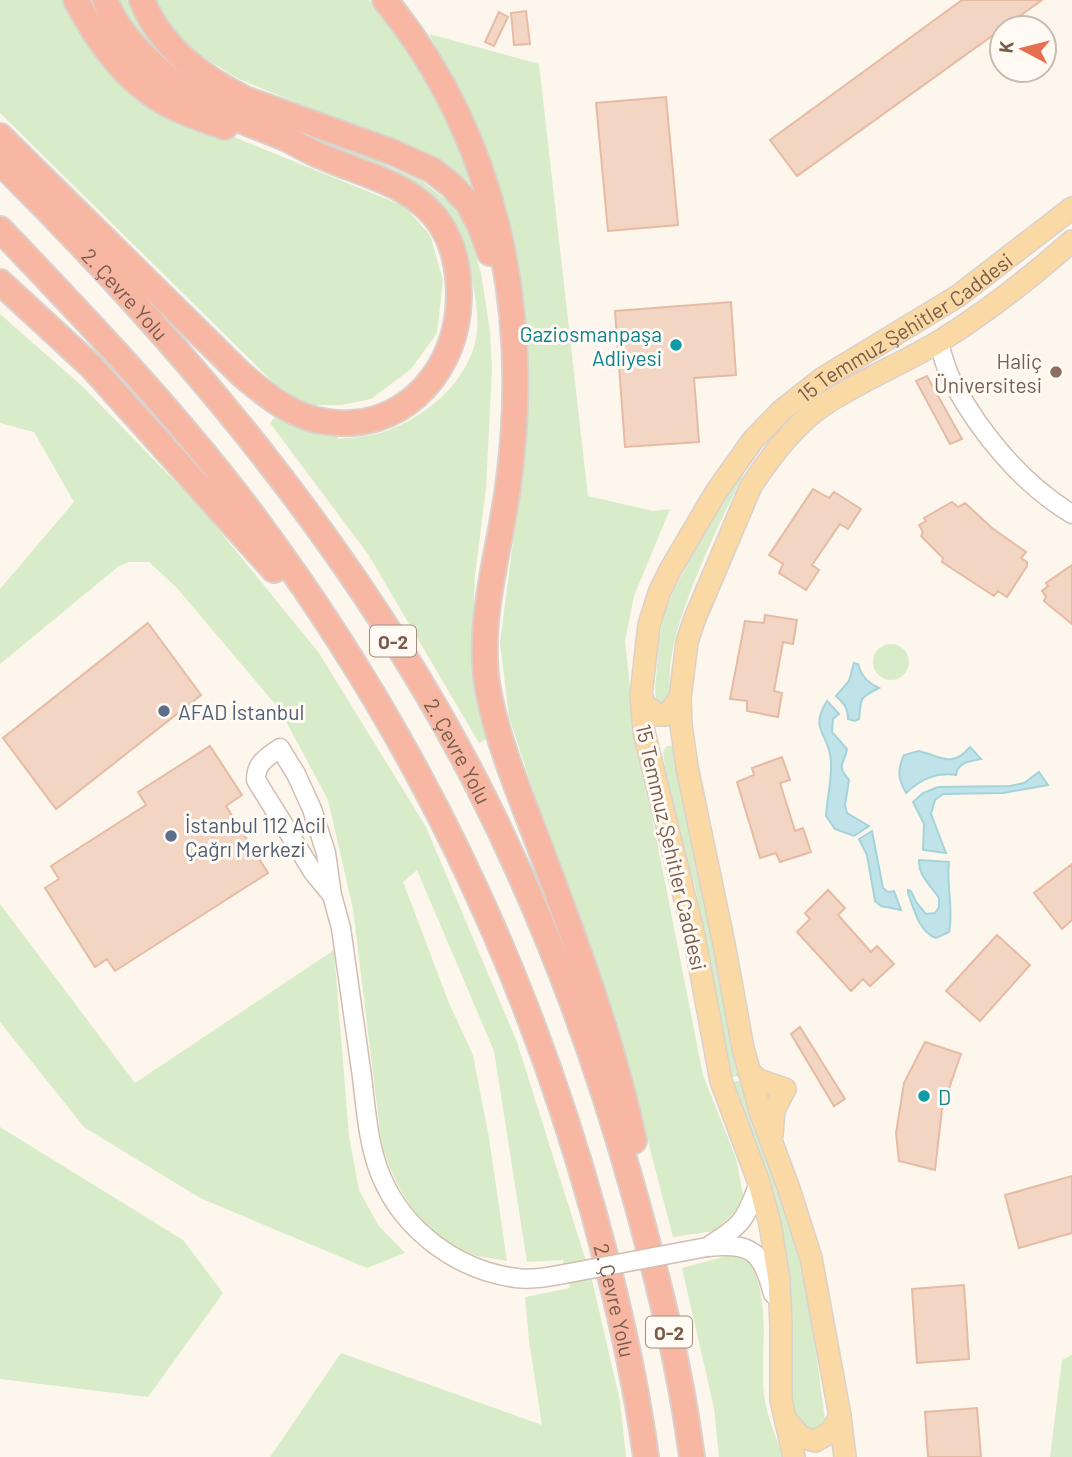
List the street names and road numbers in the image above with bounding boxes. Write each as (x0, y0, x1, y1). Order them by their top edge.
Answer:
street label: 2. Çevre Yolu (77, 242, 174, 345)
street label: 15 Temmuz Şehitler Caddesi (792, 247, 1017, 406)
road number: O-2 (370, 626, 416, 656)
street label: 2. Çevre Yolu (420, 693, 497, 807)
street label: 15 Temmuz Şehitler Caddesi (631, 721, 713, 973)
street label: 2. Çevre Yolu (590, 1240, 641, 1359)
road number: O-2 (646, 1316, 692, 1348)

